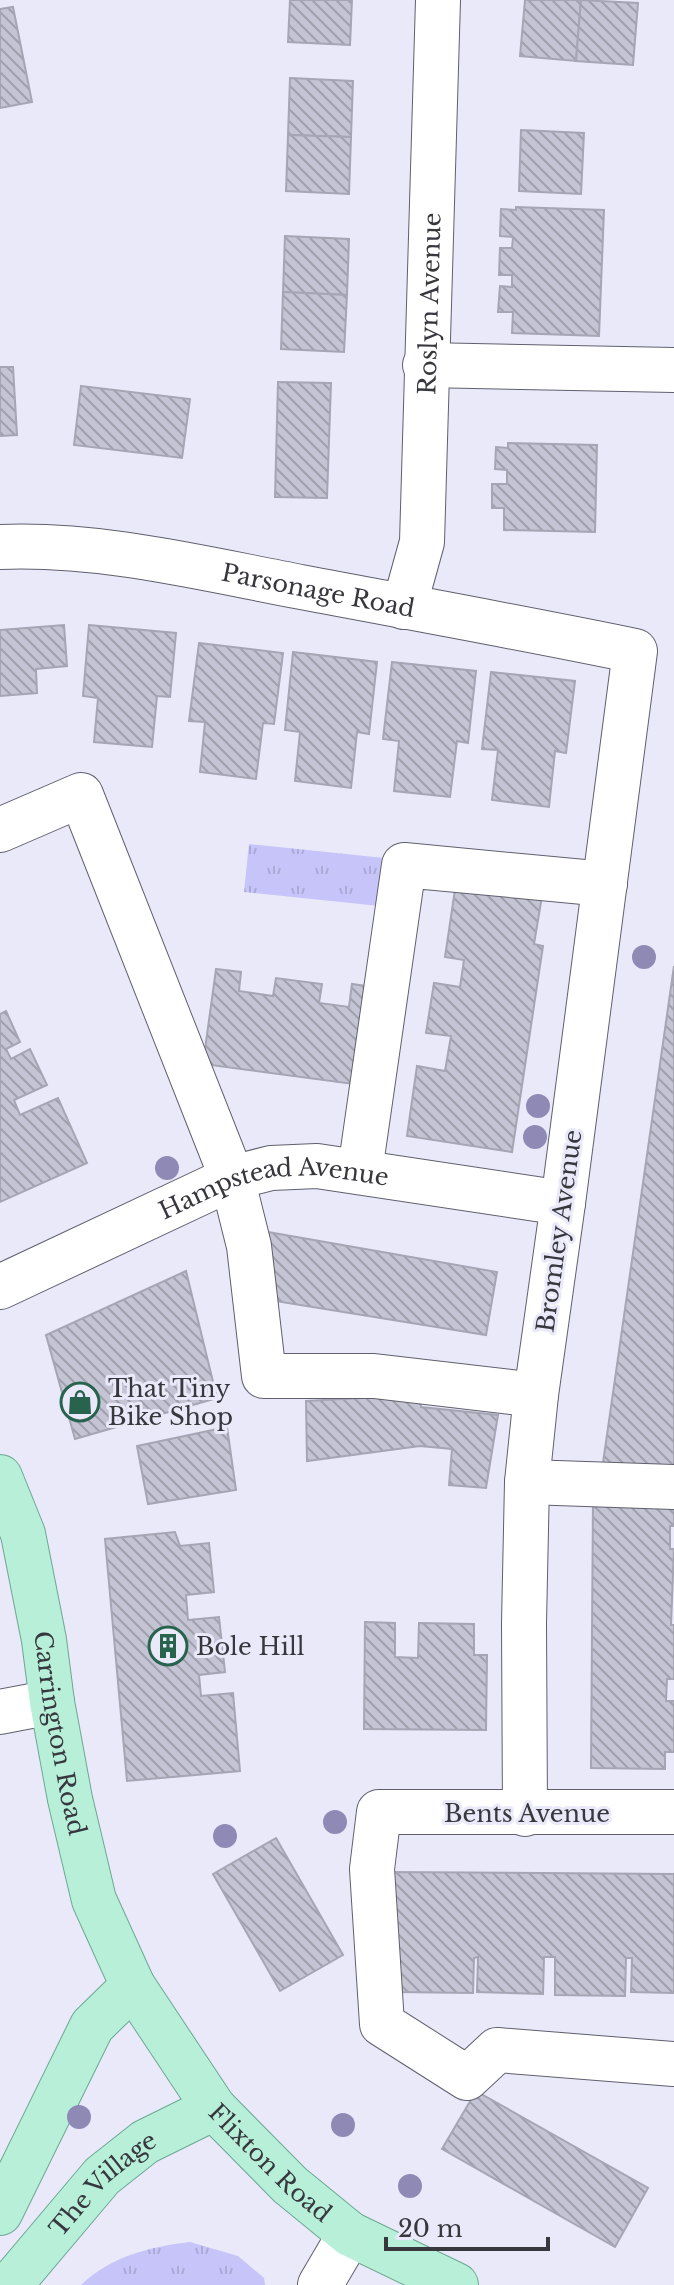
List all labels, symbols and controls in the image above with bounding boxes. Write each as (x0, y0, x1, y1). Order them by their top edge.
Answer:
street label: Roslyn Avenue (412, 212, 446, 395)
street label: Parsonage Road (219, 557, 417, 623)
street label: Bromley Avenue (530, 1128, 588, 1334)
street label: Hampstead Avenue (154, 1151, 391, 1225)
place label: That Tiny Bike Shop (108, 1374, 233, 1431)
shop icon: That Tiny Bike Shop (59, 1381, 101, 1423)
building icon: Bole Hill (147, 1625, 189, 1667)
street label: Carrington Road (28, 1629, 93, 1838)
place label: Bole Hill (196, 1632, 305, 1661)
street label: Bents Avenue (444, 1799, 610, 1828)
street label: Flixton Road (203, 2097, 338, 2228)
street label: The Village (43, 2125, 161, 2242)
scale bar (386, 2201, 548, 2251)
text: 20 m (398, 2214, 463, 2243)

